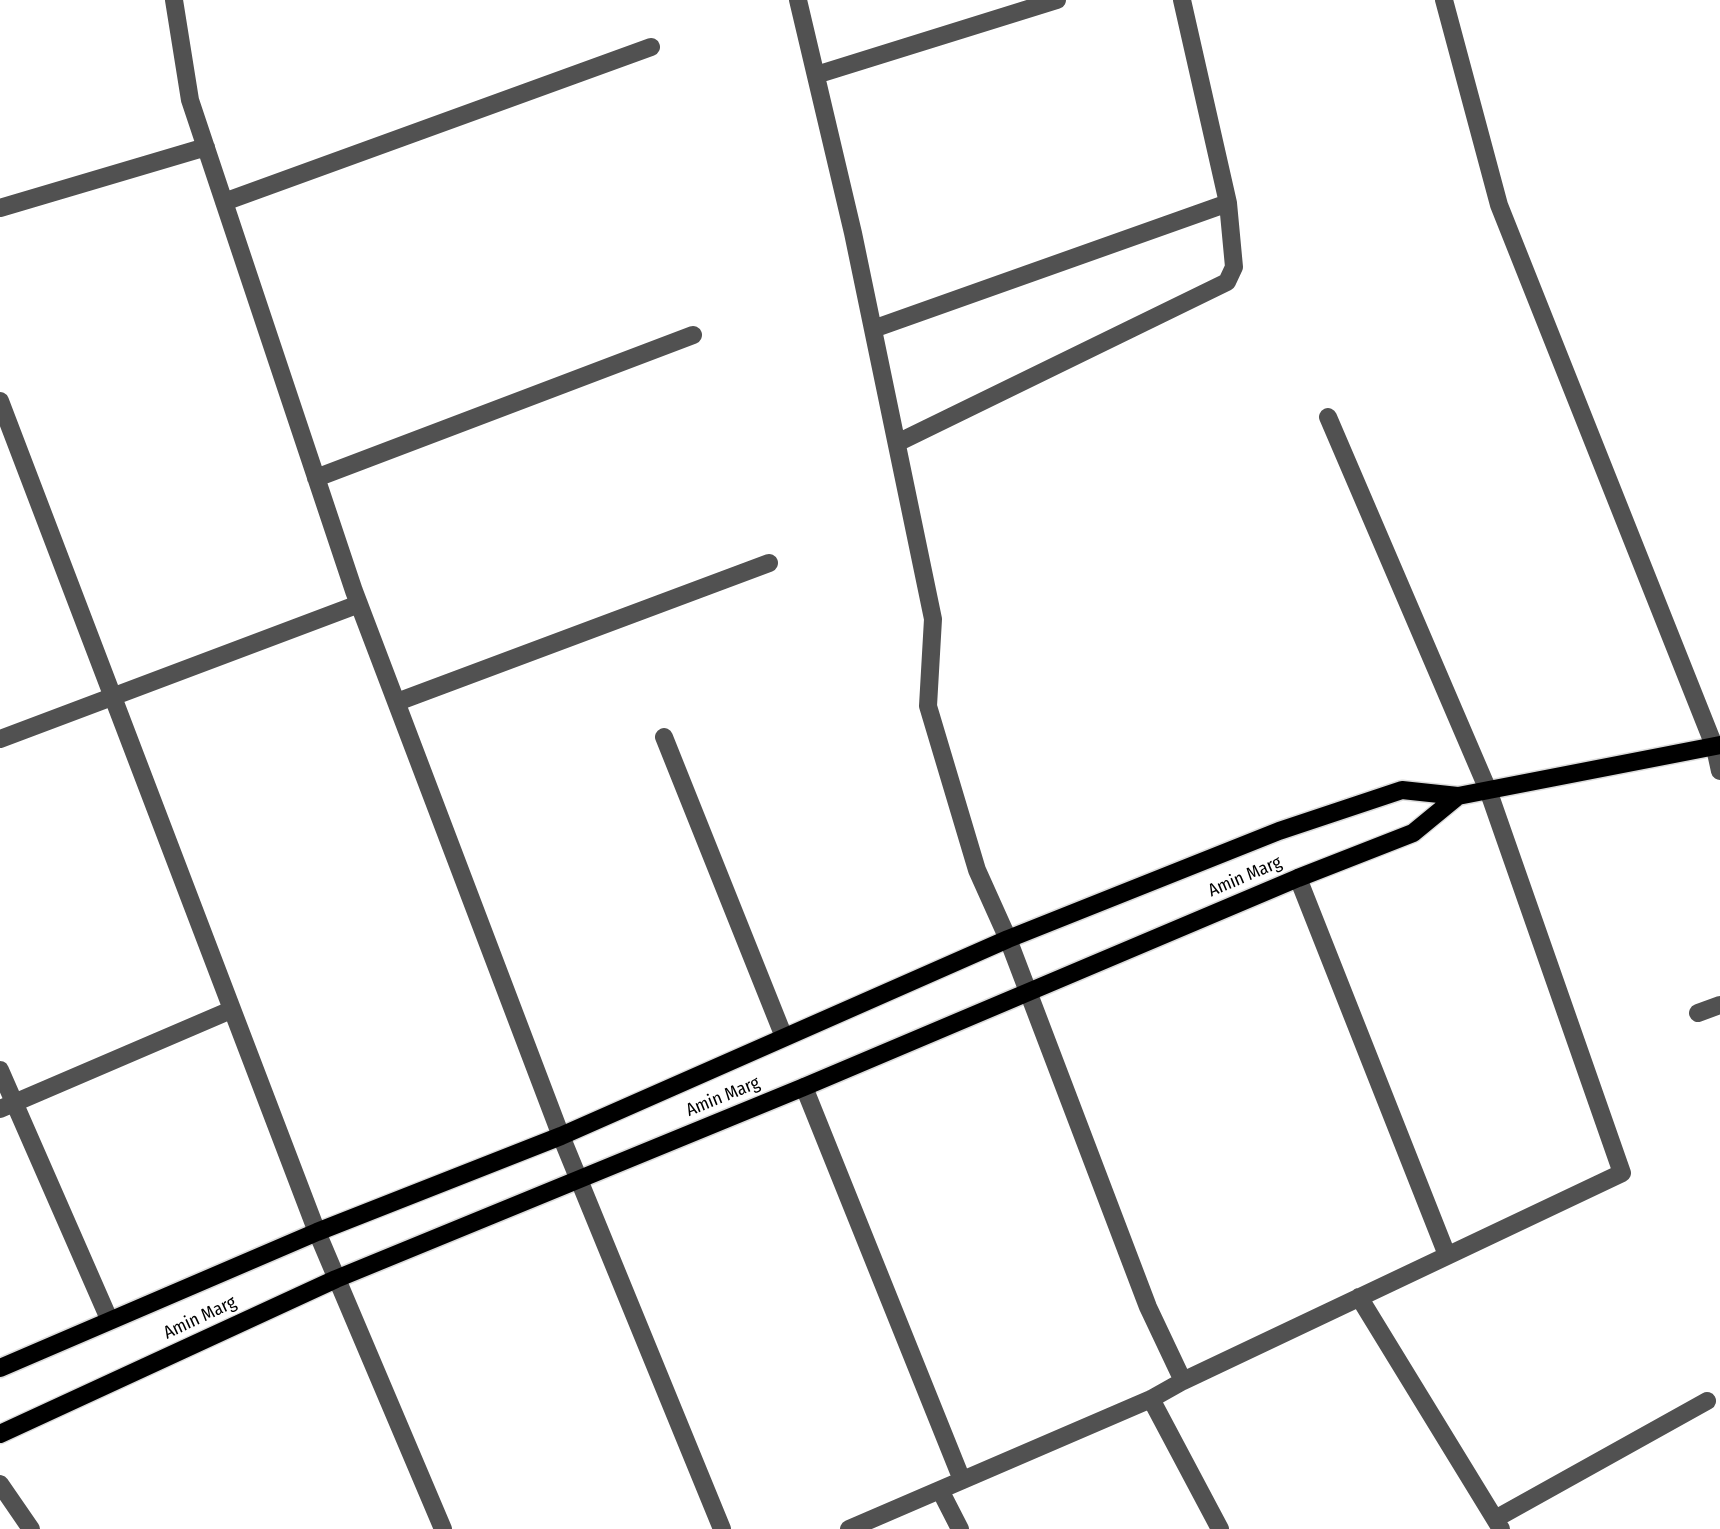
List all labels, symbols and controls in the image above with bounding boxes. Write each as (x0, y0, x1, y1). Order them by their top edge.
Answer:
street label: Amin Marg (1205, 852, 1285, 902)
street label: Amin Marg (683, 1072, 763, 1122)
street label: Amin Marg (160, 1292, 240, 1344)

